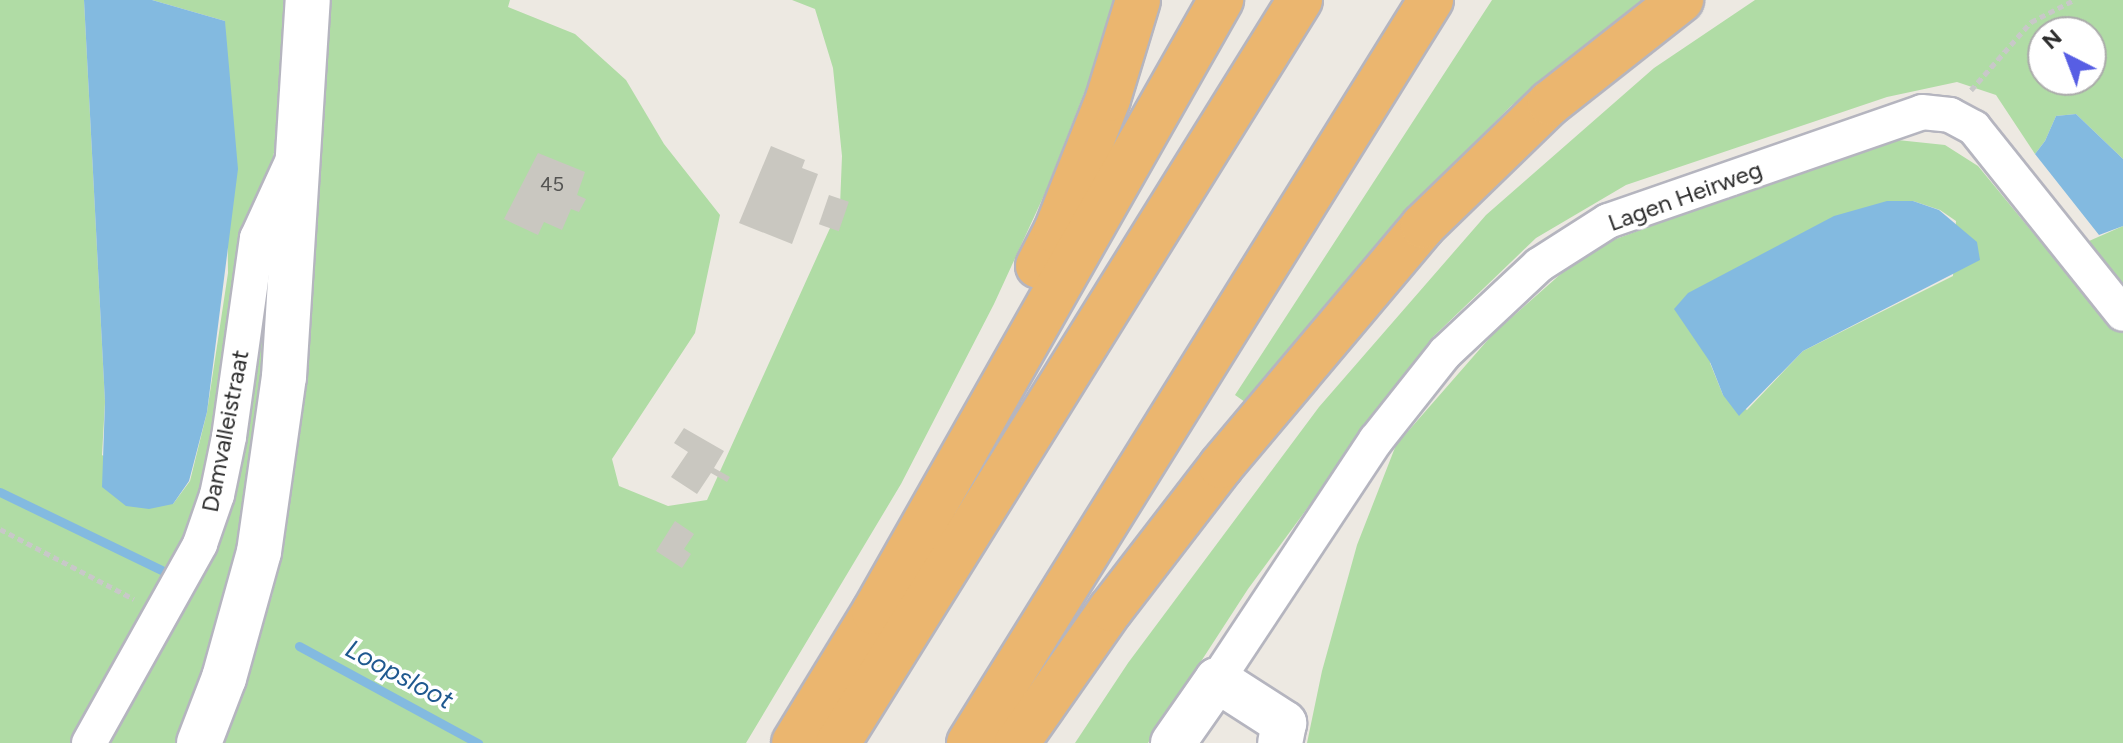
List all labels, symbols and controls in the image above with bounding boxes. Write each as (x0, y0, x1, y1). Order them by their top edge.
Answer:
north arrow (2027, 16, 2107, 96)
text: N (2037, 24, 2067, 55)
street label: Lagen Heirweg (1604, 155, 1766, 237)
house number: 45 (540, 172, 564, 196)
street label: Damvalleistraat (195, 347, 255, 515)
water label: Loopsloot (340, 634, 458, 716)

